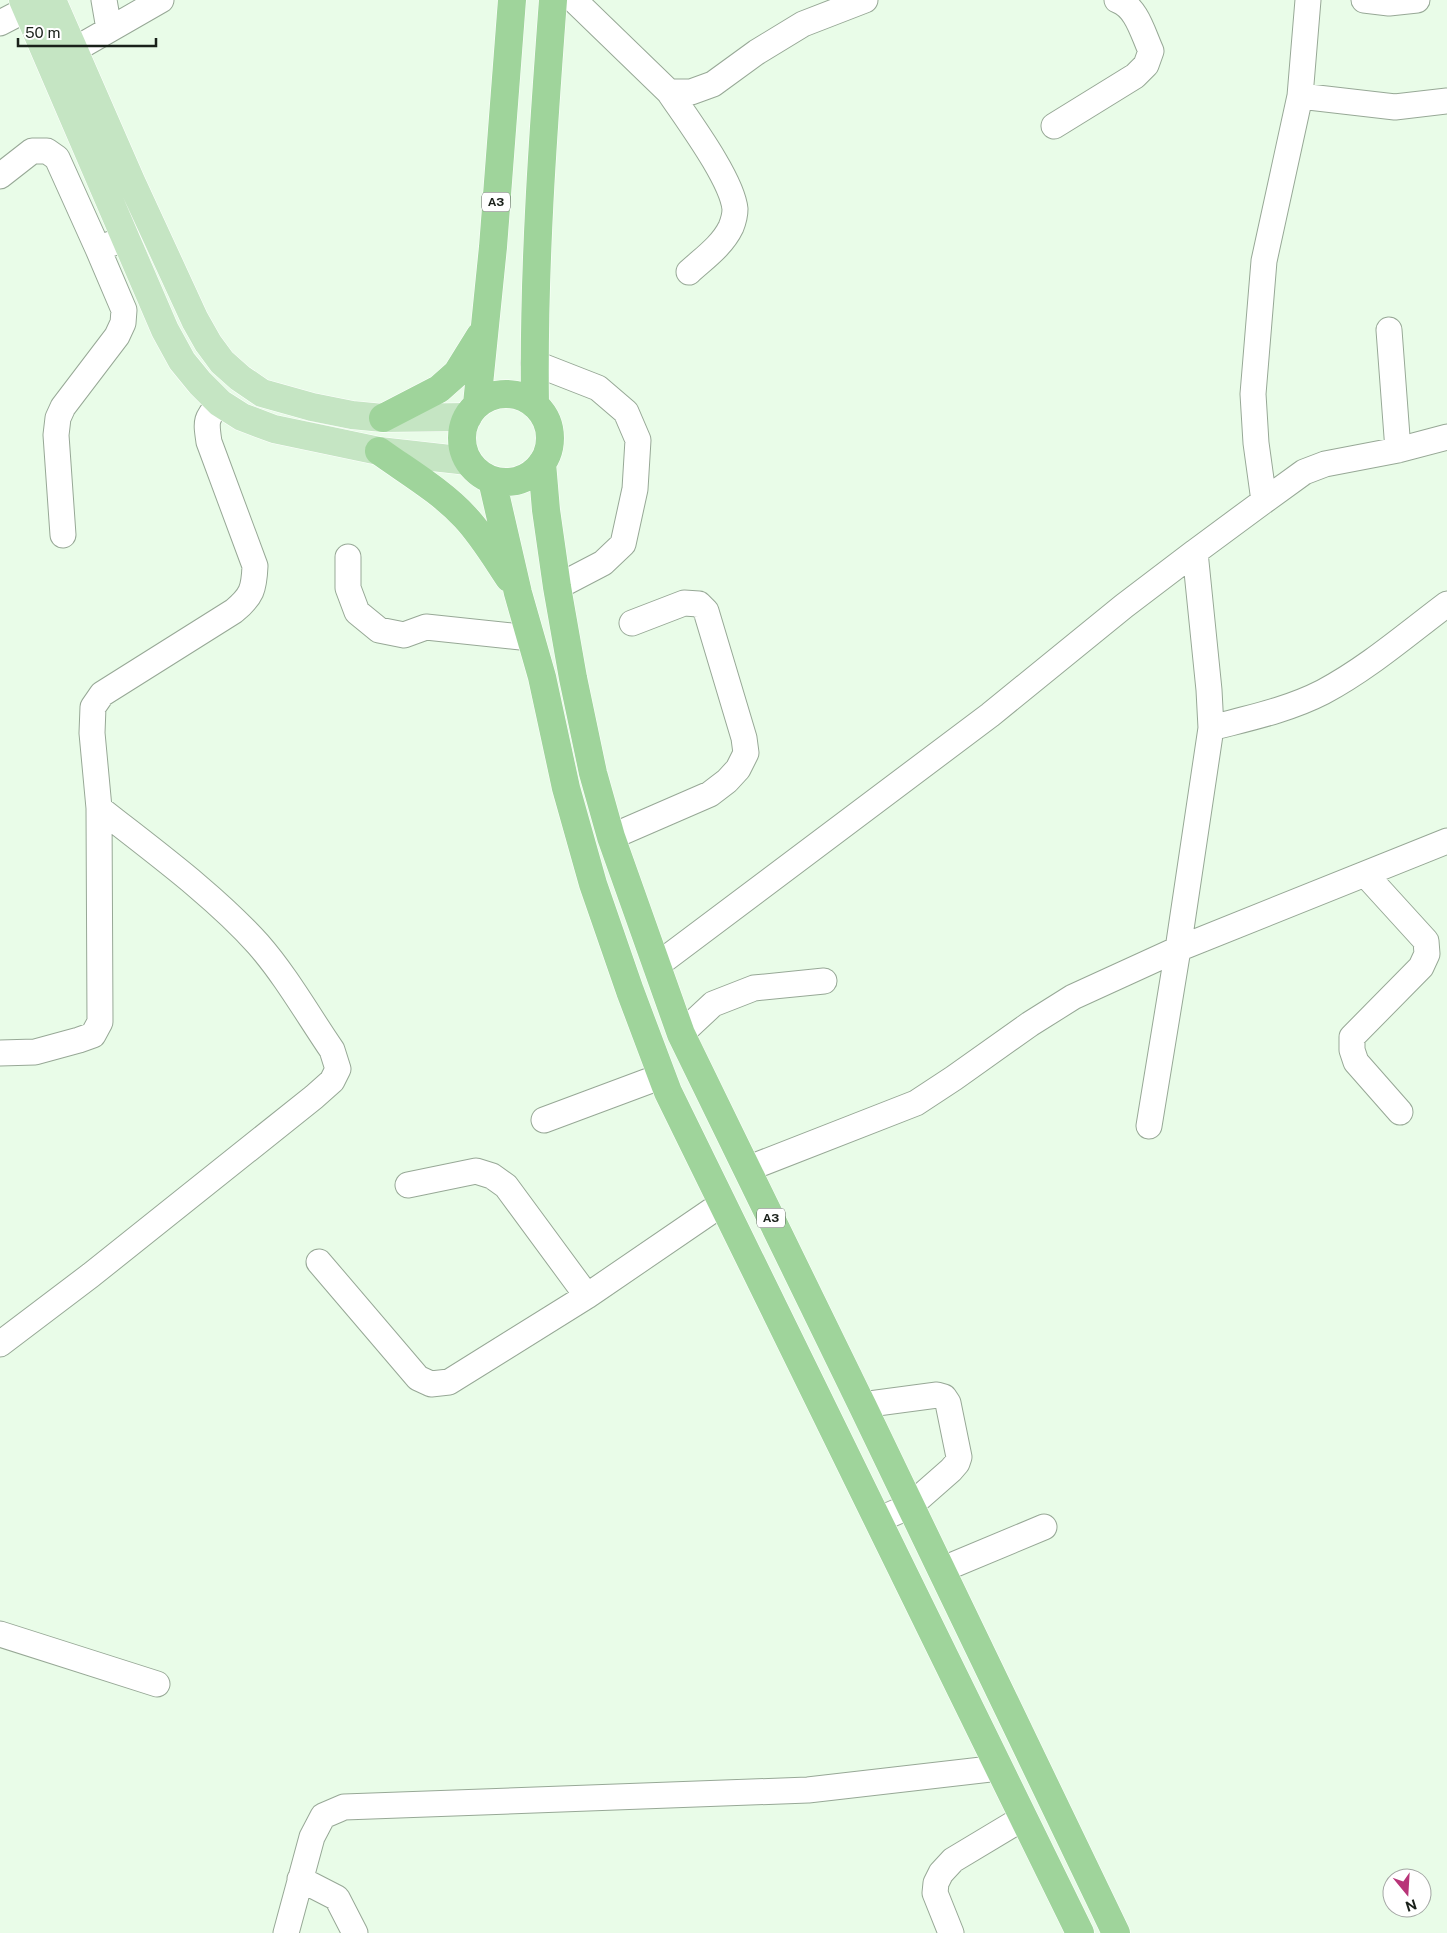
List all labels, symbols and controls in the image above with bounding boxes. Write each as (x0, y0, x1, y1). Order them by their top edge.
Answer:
scale bar (18, 15, 155, 47)
text: 50 m (25, 24, 60, 41)
road number: A3 (482, 192, 510, 212)
road number: A3 (757, 1208, 785, 1228)
north arrow (1382, 1868, 1432, 1918)
text: N (1403, 1896, 1419, 1915)

